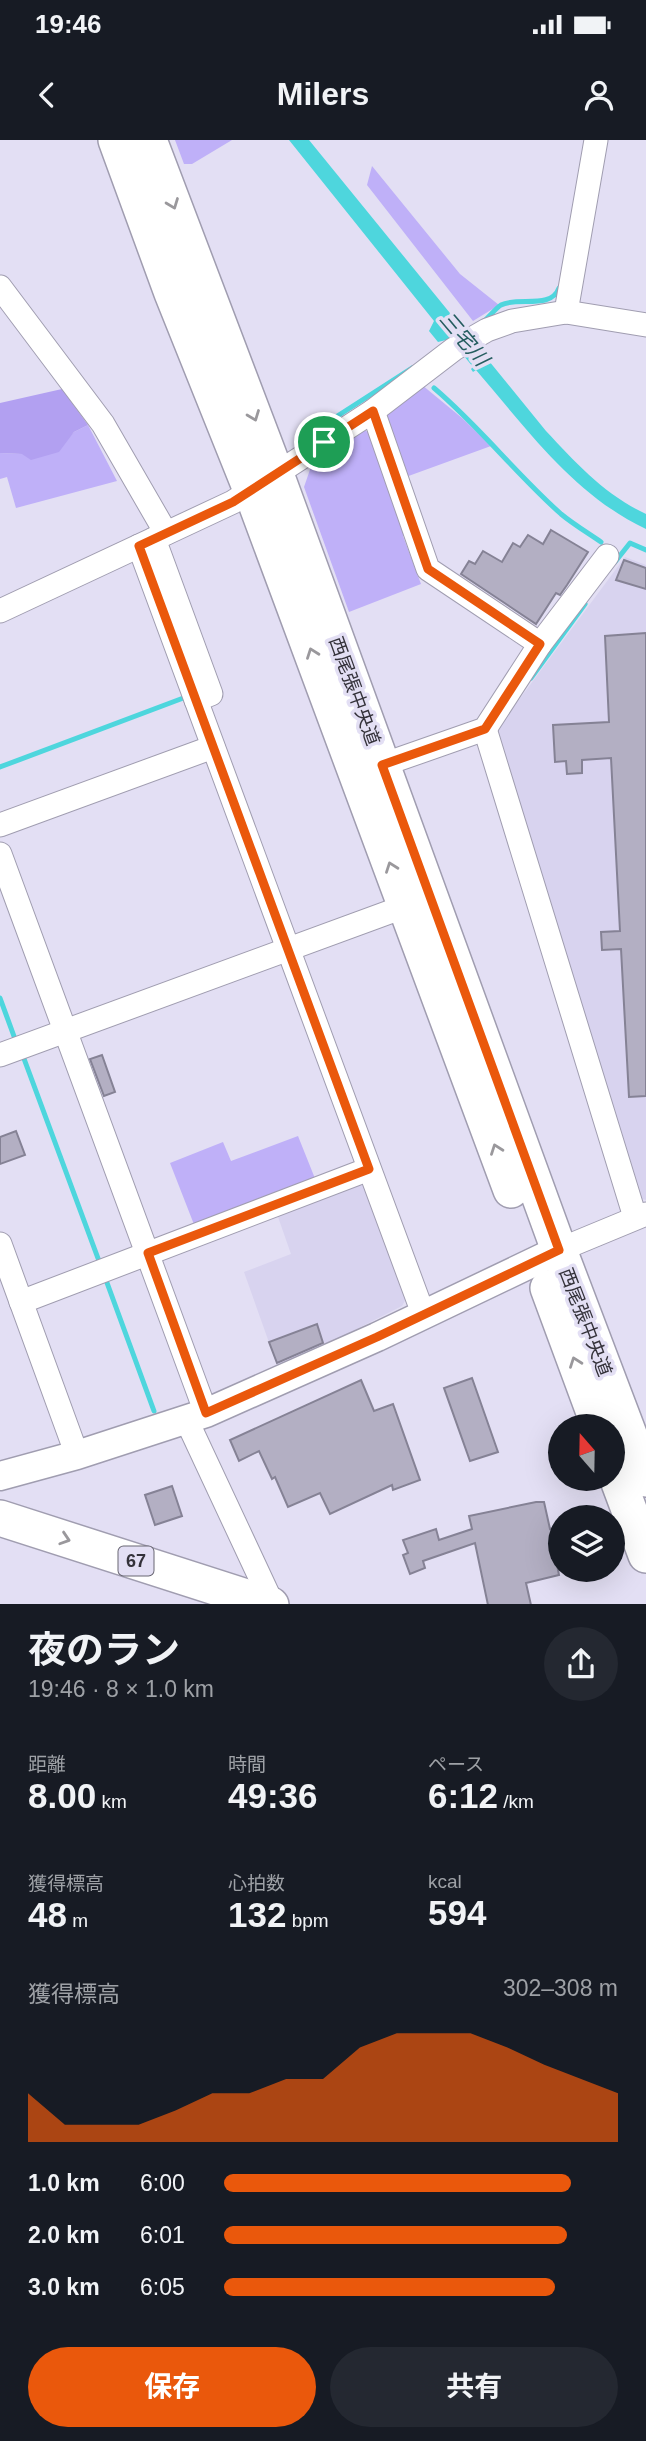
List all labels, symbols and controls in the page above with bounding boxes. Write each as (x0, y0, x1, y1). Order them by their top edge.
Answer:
text: 19:46 (35, 9, 102, 39)
icon: back (28, 76, 66, 114)
text: Milers (277, 76, 369, 112)
icon: person (580, 76, 618, 114)
one-way arrow (165, 197, 179, 209)
water label: 三宅川 (435, 307, 495, 372)
one-way arrow (246, 410, 260, 422)
pin (294, 412, 354, 472)
icon: arrive (305, 423, 343, 461)
street label: 西尾張中央道 (325, 634, 384, 748)
one-way arrow (306, 648, 320, 660)
one-way arrow (386, 861, 400, 873)
one-way arrow (490, 1143, 504, 1155)
street label: 西尾張中央道 (555, 1265, 616, 1379)
one-way arrow (569, 1357, 583, 1369)
north arrow (548, 1414, 625, 1491)
map controls (548, 1414, 625, 1582)
button: layers (548, 1505, 625, 1582)
one-way arrow (58, 1531, 71, 1545)
road number: 67 (118, 1546, 154, 1576)
button: share (544, 1627, 618, 1701)
text: 夜のラン (28, 1629, 180, 1671)
text: 19:46 · 8 × 1.0 km (28, 1676, 214, 1702)
text: 距離 (28, 1754, 66, 1775)
text: 時間 (228, 1754, 266, 1775)
text: ペース (428, 1754, 484, 1775)
text: 8.00 (28, 1776, 96, 1815)
text: 49:36 (228, 1776, 318, 1815)
text: 6:12 (428, 1776, 498, 1815)
text: km (96, 1791, 127, 1812)
text: /km (498, 1791, 534, 1812)
text: kcal (428, 1871, 462, 1892)
text: 獲得標高 (28, 1873, 104, 1894)
text: 心拍数 (228, 1873, 285, 1894)
text: 594 (428, 1893, 486, 1932)
text: 48 (28, 1895, 67, 1934)
text: 132 (228, 1895, 286, 1934)
text: m (67, 1910, 88, 1931)
text: bpm (286, 1910, 329, 1931)
text: 302–308 m (503, 1975, 618, 2001)
text: 獲得標高 (28, 1981, 120, 2007)
text: 1.0 km (28, 2170, 100, 2196)
text: 6:00 (140, 2170, 185, 2196)
text: 2.0 km (28, 2222, 100, 2248)
text: 6:01 (140, 2222, 185, 2248)
text: 3.0 km (28, 2274, 100, 2300)
text: 6:05 (140, 2274, 185, 2300)
button: 保存 (28, 2347, 316, 2427)
button: 共有 (330, 2347, 618, 2427)

